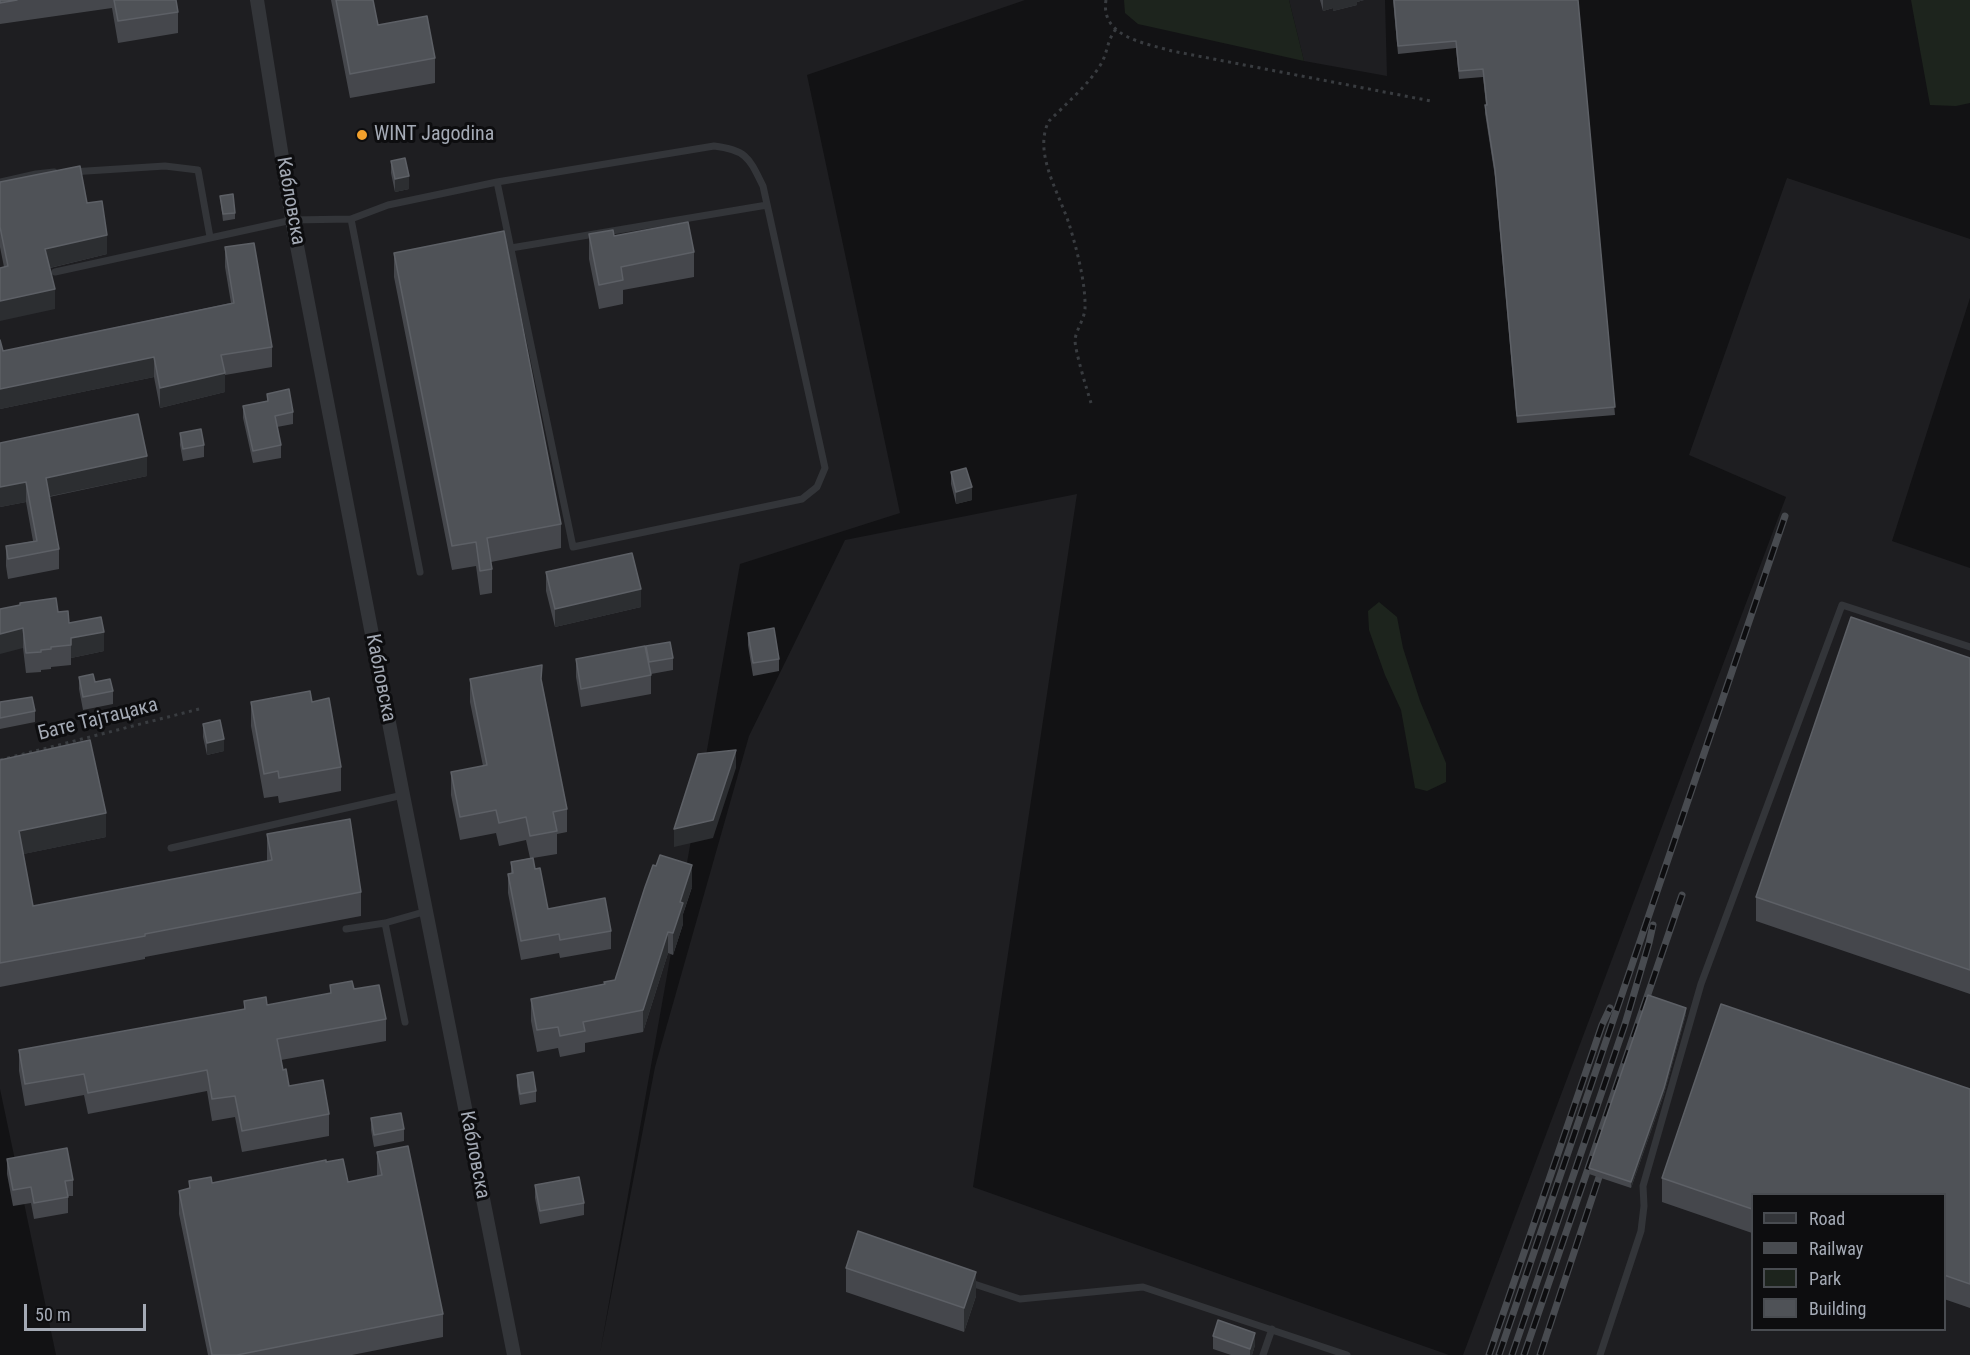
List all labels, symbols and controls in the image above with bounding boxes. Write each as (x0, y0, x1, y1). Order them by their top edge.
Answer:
place label: WINT Jagodina (374, 123, 494, 147)
marker: WINT Jagodina (355, 128, 369, 142)
street label: Кабловска (270, 155, 310, 247)
street label: Кабловска (360, 632, 400, 724)
street label: Бате Тајтацака (36, 694, 160, 746)
street label: Кабловска (454, 1109, 494, 1201)
legend (1751, 1193, 1946, 1331)
text: Road (1809, 1208, 1845, 1229)
text: Railway (1809, 1238, 1863, 1259)
text: Park (1809, 1268, 1841, 1289)
scale bar (27, 1292, 148, 1330)
text: Building (1809, 1298, 1866, 1319)
text: 50 m (35, 1304, 70, 1325)

